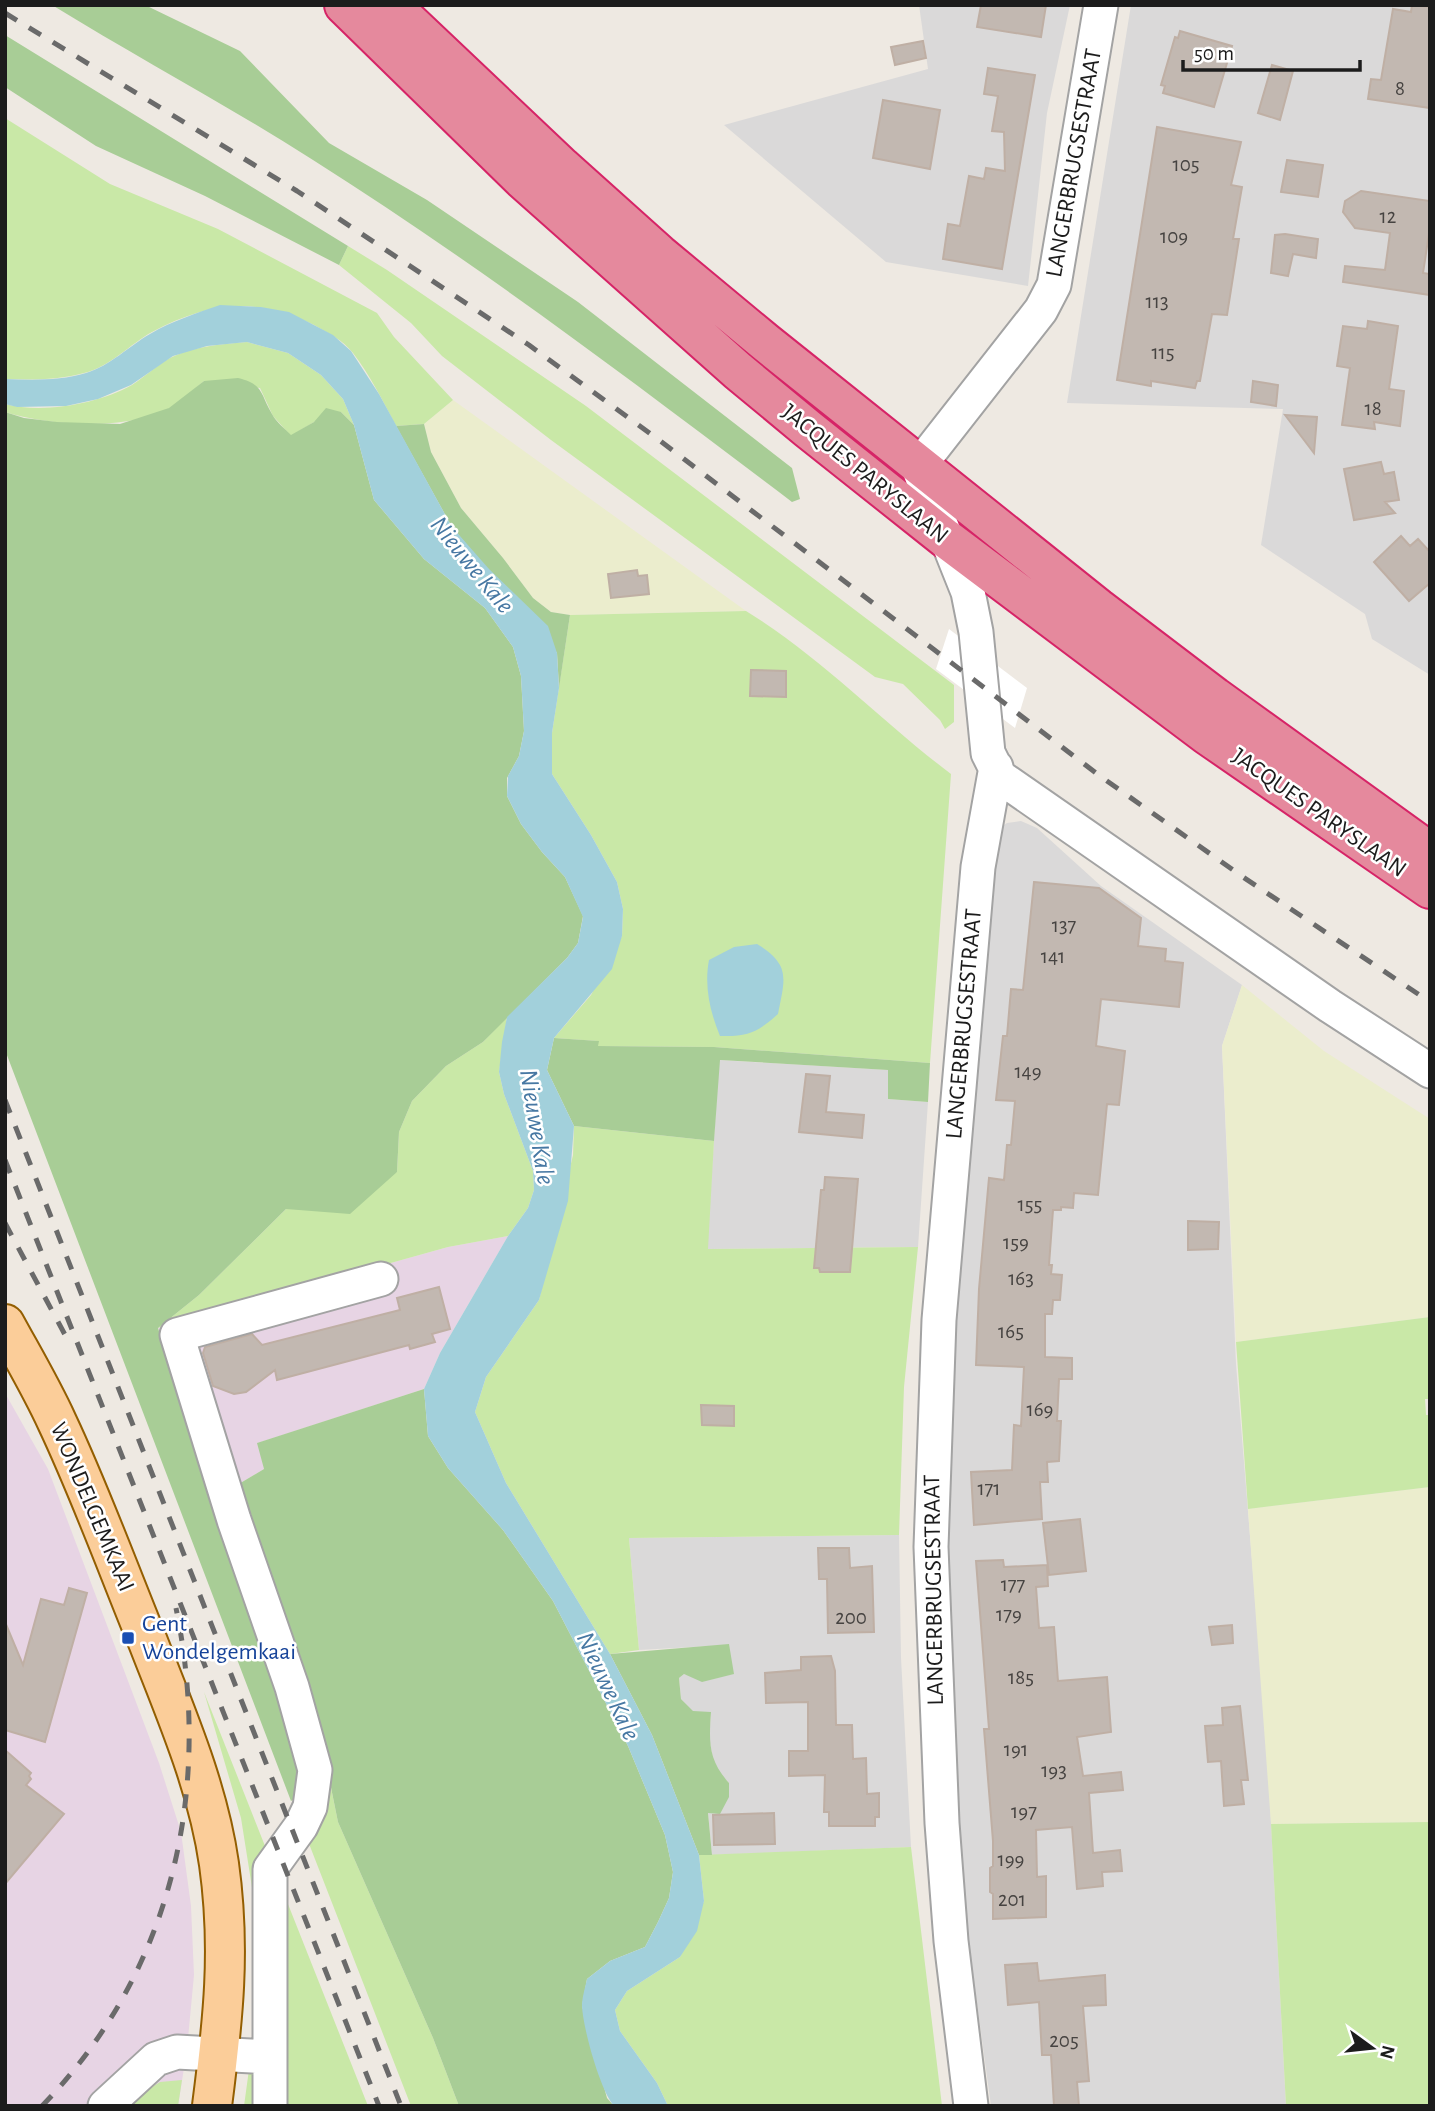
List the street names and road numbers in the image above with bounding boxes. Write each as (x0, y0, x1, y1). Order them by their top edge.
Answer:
street label: LANGERBRUGSESTRAAT (1042, 47, 1106, 279)
street label: JACQUES PARYSLAAN (777, 400, 953, 548)
street label: JACQUES PARYSLAAN (1228, 744, 1410, 882)
street label: LANGERBRUGSESTRAAT (942, 907, 986, 1140)
street label: WONDELGEMKAAI (46, 1419, 138, 1595)
street label: LANGERBRUGSESTRAAT (920, 1474, 948, 1706)

